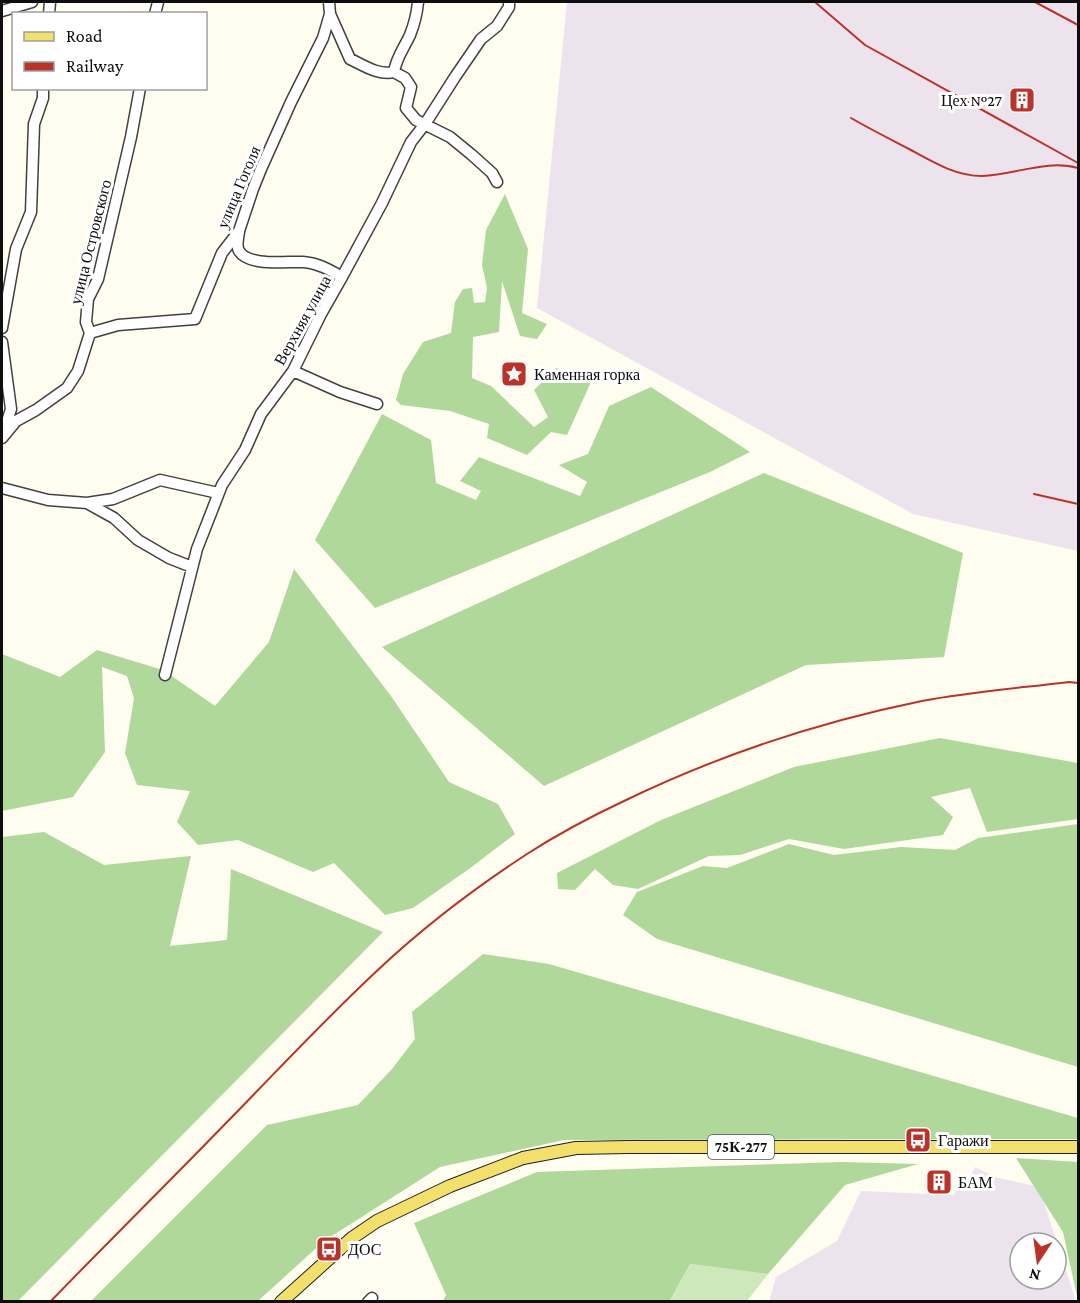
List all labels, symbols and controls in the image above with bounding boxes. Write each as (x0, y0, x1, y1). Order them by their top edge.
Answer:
legend (12, 12, 207, 90)
text: Road (66, 26, 103, 46)
text: Railway (66, 56, 124, 76)
building icon: Цех №27 (1007, 85, 1037, 115)
place label: Цех №27 (941, 92, 1003, 110)
street label: улица Гоголя (214, 143, 265, 231)
street label: улица Островского (67, 178, 115, 307)
street label: Верхняя улица (271, 273, 335, 368)
place icon: Каменная горка (499, 359, 529, 389)
place label: Каменная горка (534, 366, 640, 384)
bus stop icon: Гаражи (903, 1125, 933, 1155)
place label: Гаражи (938, 1132, 989, 1150)
road number: 75К-277 (708, 1135, 774, 1159)
building icon: БАМ (924, 1167, 954, 1197)
place label: БАМ (958, 1174, 993, 1191)
north arrow (1008, 1231, 1068, 1291)
bus stop icon: ДОС (314, 1234, 344, 1264)
place label: ДОС (348, 1241, 381, 1259)
text: N (1027, 1266, 1042, 1285)

